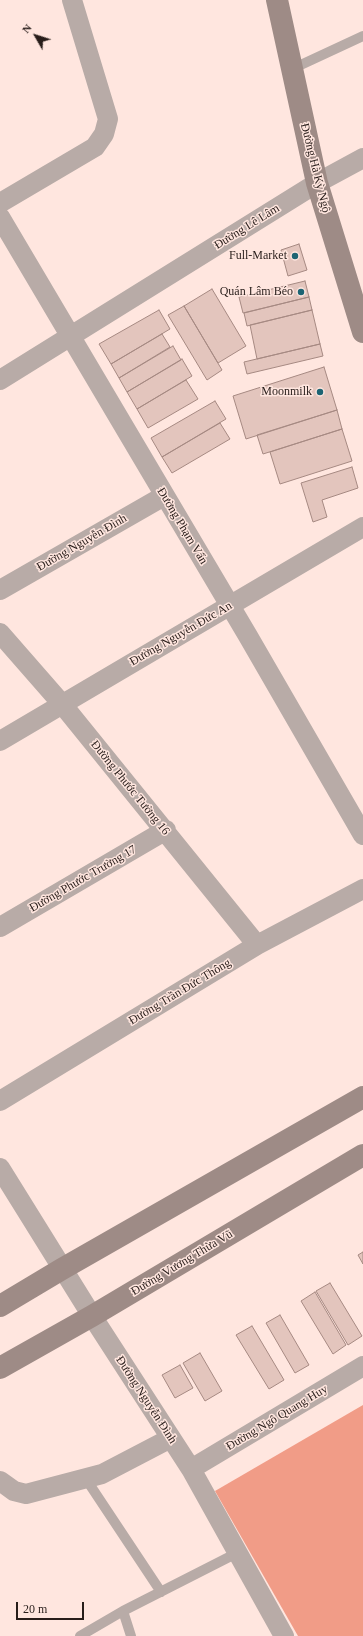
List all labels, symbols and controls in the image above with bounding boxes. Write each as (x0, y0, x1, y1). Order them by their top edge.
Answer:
north arrow (16, 16, 56, 56)
text: N (20, 22, 34, 35)
street label: Đường Hà Kỳ Ngộ (297, 122, 333, 214)
street label: Đường Lê Lâm (212, 201, 282, 253)
place label: Full-Market (229, 249, 287, 263)
marker: Full-Market (290, 251, 300, 261)
place label: Quán Lâm Béo (220, 285, 293, 299)
marker: Quán Lâm Béo (296, 287, 306, 297)
place label: Moonmilk (261, 385, 312, 399)
marker: Moonmilk (315, 387, 325, 397)
street label: Đường Phạm Vấn (153, 485, 211, 567)
street label: Đường Nguyễn Đình (34, 511, 130, 575)
street label: Đường Nguyễn Đức An (127, 599, 235, 669)
street label: Đường Phước Tường 16 (87, 738, 173, 838)
street label: Đường Phước Trường 17 (27, 842, 139, 916)
street label: Đường Trần Đức Thông (126, 956, 234, 1028)
street label: Đường Vương Thừa Vũ (129, 1227, 235, 1299)
street label: Đường Nguyễn Đình (112, 1354, 180, 1446)
street label: Đường Ngô Quang Huy (224, 1382, 330, 1454)
scale bar (18, 1594, 86, 1620)
text: 20 m (23, 1602, 47, 1616)

